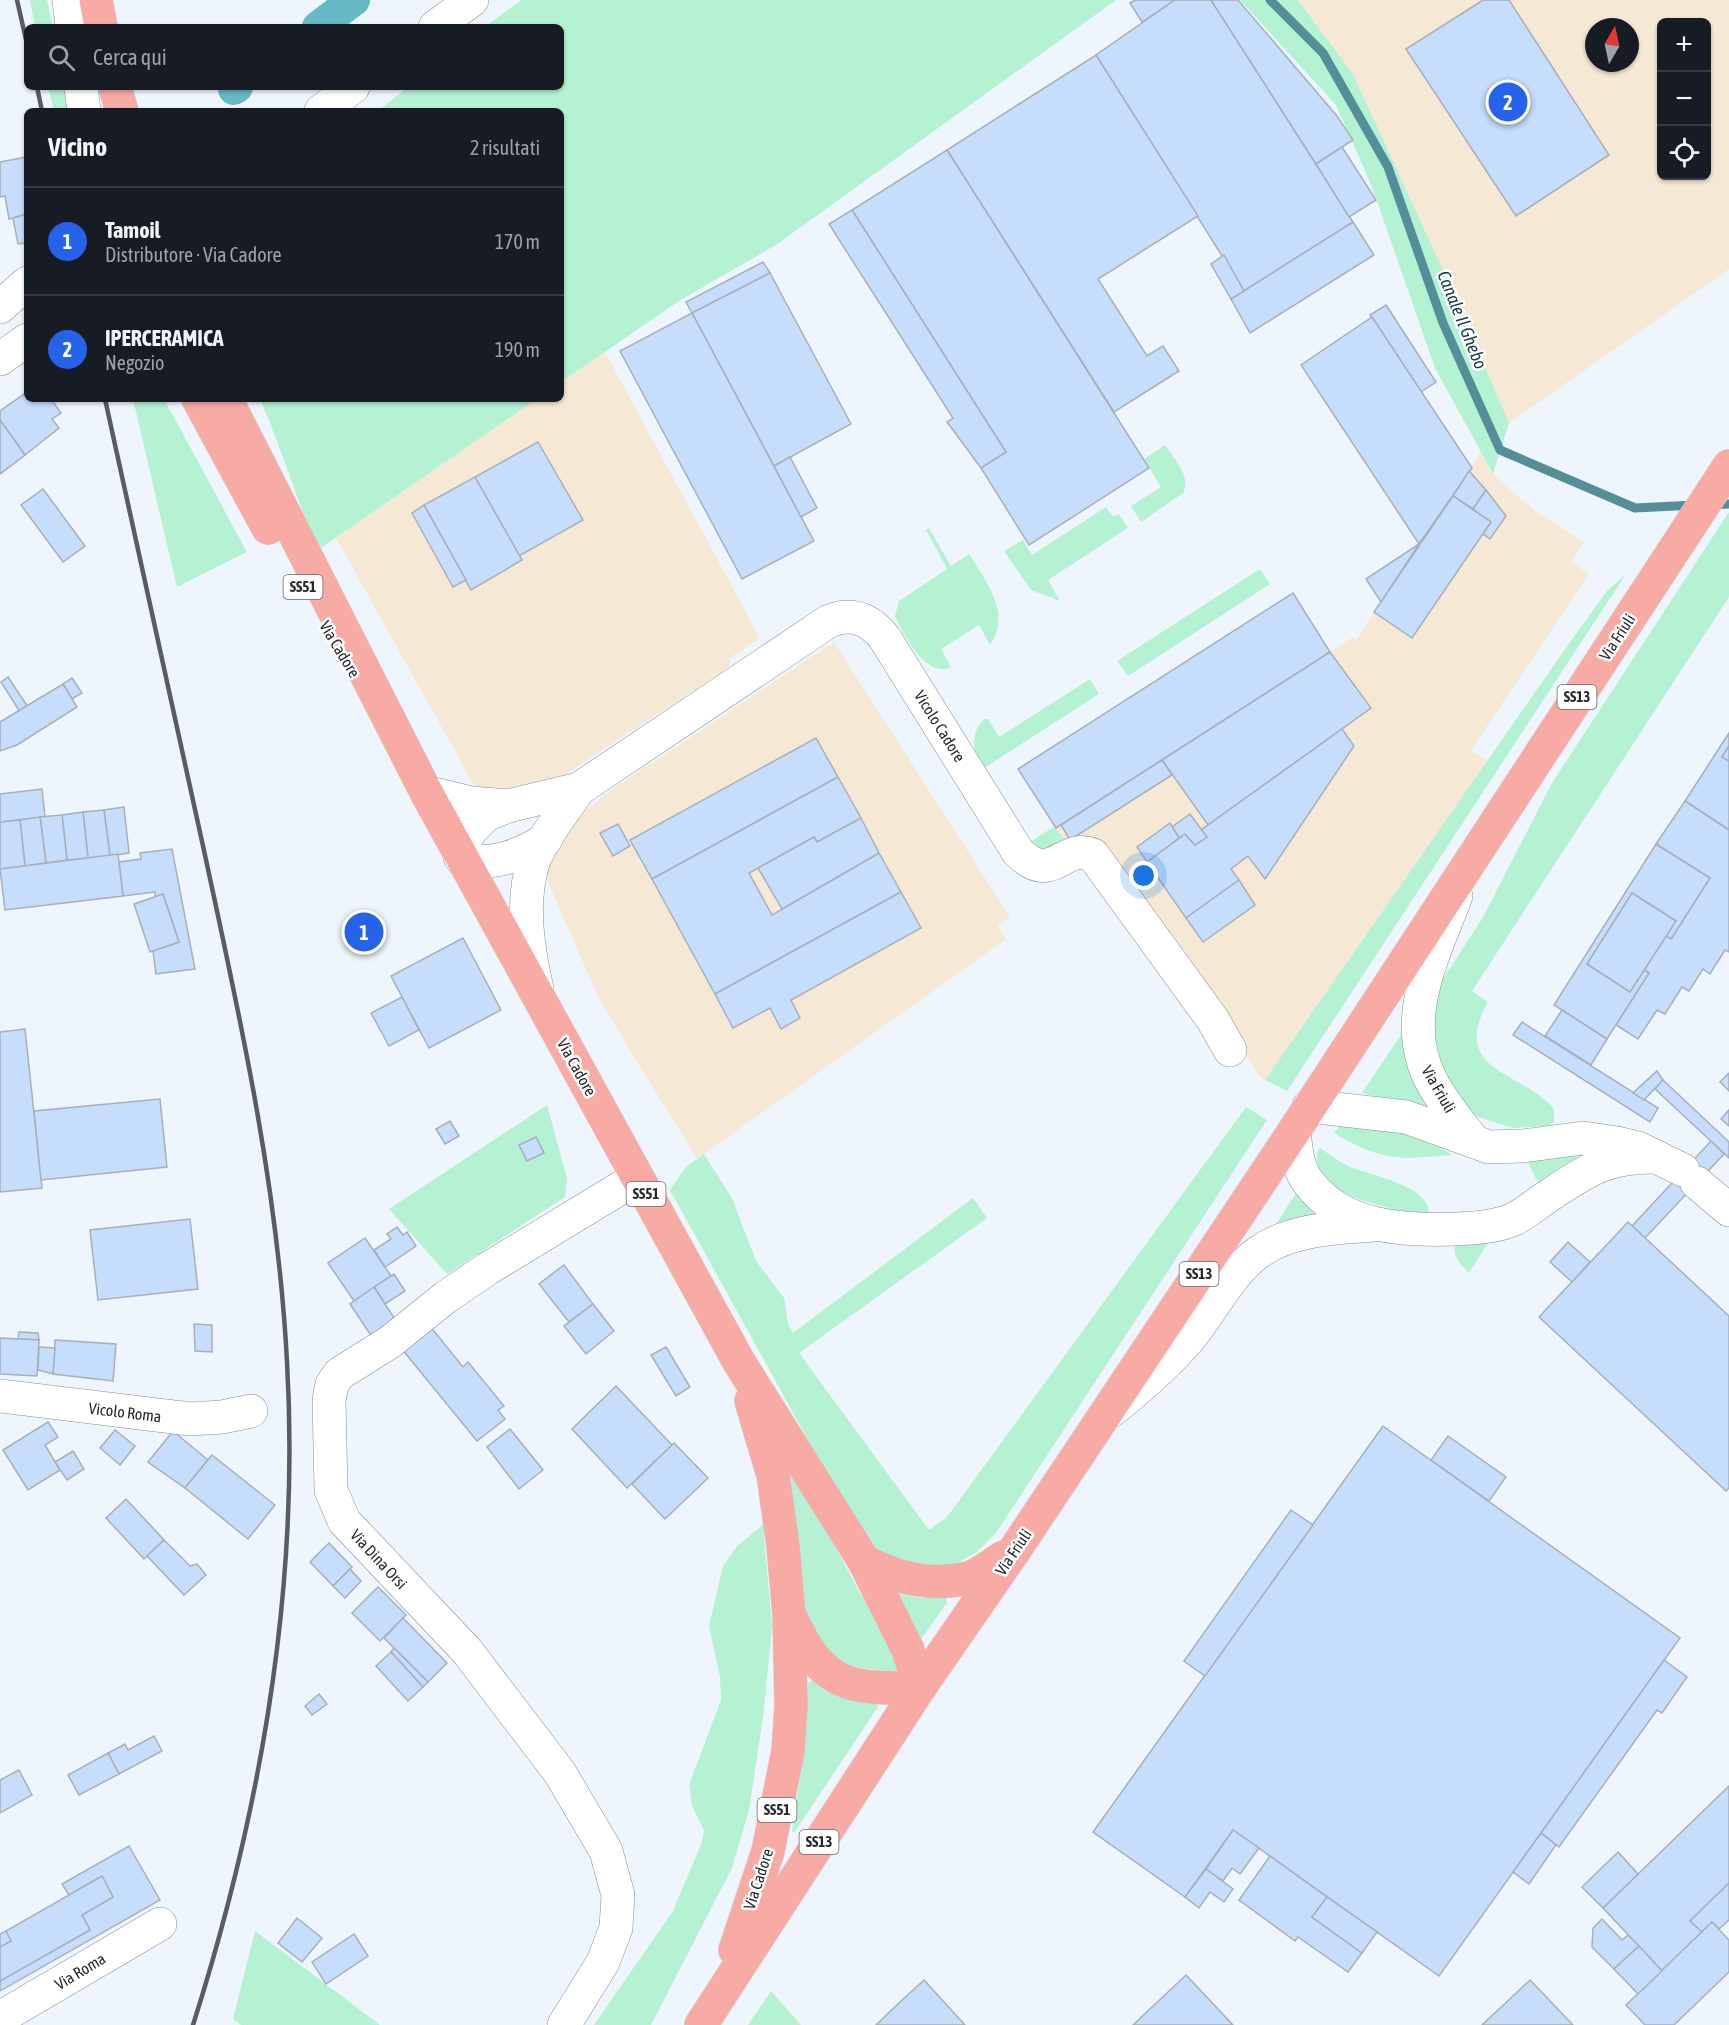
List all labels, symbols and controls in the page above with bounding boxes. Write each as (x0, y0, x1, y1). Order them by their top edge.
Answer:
north arrow (1585, 18, 1639, 72)
map controls (1657, 18, 1711, 180)
button: + (1657, 18, 1711, 72)
search box (24, 24, 564, 90)
icon: search (45, 41, 78, 74)
text: Cerca qui (93, 44, 167, 70)
button: − (1657, 72, 1711, 126)
pin: 2 (1488, 80, 1528, 124)
button: locate (1657, 126, 1711, 180)
text: Vicino (48, 132, 107, 162)
text: 2 risultati (470, 136, 540, 159)
text: Tamoil (105, 217, 160, 243)
text: 1 (63, 230, 72, 253)
text: 170 m (495, 230, 540, 253)
text: Distributore · Via Cadore (105, 243, 282, 266)
water label: Canale Il Ghebo (1433, 268, 1492, 372)
text: IPERCERAMICA (105, 325, 224, 351)
text: 2 (63, 338, 72, 361)
text: 190 m (495, 338, 540, 361)
text: Negozio (105, 351, 164, 374)
road number: SS51 (284, 575, 322, 599)
street label: Via Friuli (1595, 611, 1639, 663)
street label: Via Cadore (316, 617, 364, 681)
road number: SS13 (1558, 685, 1596, 709)
street label: Vicolo Cadore (911, 687, 969, 765)
your location (1129, 861, 1158, 890)
pin: 1 (344, 910, 384, 954)
street label: Via Cadore (554, 1035, 600, 1099)
street label: Via Friuli (1418, 1062, 1460, 1116)
road number: SS51 (626, 1182, 666, 1206)
road number: SS13 (1180, 1262, 1218, 1286)
street label: Vicolo Roma (88, 1399, 162, 1425)
street label: Via Dina Orsi (347, 1526, 411, 1592)
street label: Via Friuli (991, 1526, 1035, 1578)
road number: SS51 (758, 1798, 796, 1822)
road number: SS13 (800, 1830, 838, 1854)
street label: Via Cadore (740, 1846, 776, 1912)
street label: Via Roma (52, 1949, 108, 1993)

